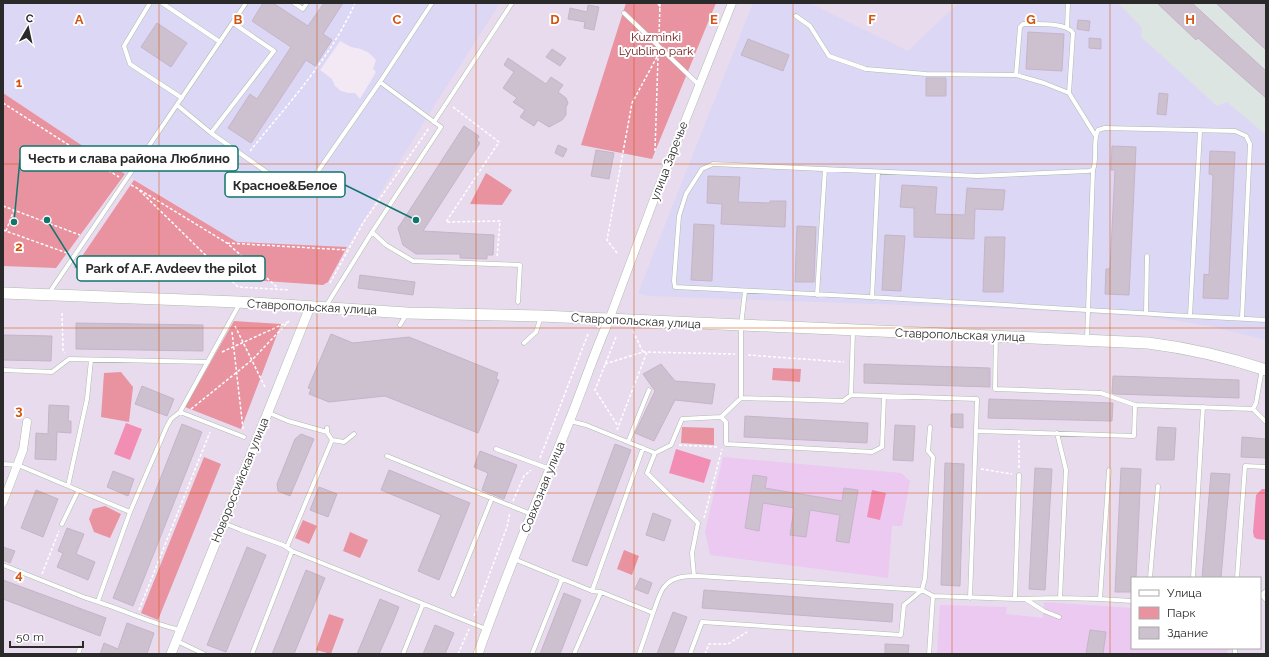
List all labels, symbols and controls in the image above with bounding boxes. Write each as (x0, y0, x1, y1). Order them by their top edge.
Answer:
north arrow (8, 8, 48, 48)
text: С (25, 12, 35, 26)
text: A (75, 12, 84, 27)
text: B (234, 12, 243, 27)
text: C (393, 12, 402, 27)
text: D (550, 12, 560, 27)
text: E (710, 12, 718, 27)
text: F (868, 12, 876, 27)
text: G (1026, 12, 1036, 27)
text: H (1185, 12, 1195, 27)
park label: Kuzminki Lyublino park (619, 30, 694, 58)
text: 1 (16, 75, 23, 90)
street label: улица Заречье (647, 119, 691, 203)
callout: Честь и слава района Люблино (20, 146, 238, 171)
text: Честь и слава района Люблино (28, 151, 230, 166)
callout: Красное&Белое (225, 172, 345, 197)
text: Красное&Белое (233, 178, 338, 193)
text: 2 (15, 239, 23, 254)
callout: Park of A.F. Avdeev the pilot (77, 256, 265, 281)
text: Park of A.F. Avdeev the pilot (86, 261, 256, 276)
street label: Ставропольская улица (247, 297, 377, 317)
street label: Ставропольская улица (571, 311, 701, 331)
street label: Ставропольская улица (895, 326, 1025, 344)
text: 3 (15, 403, 23, 418)
street label: Новороссийская улица (208, 415, 272, 545)
street label: Совхозная улица (518, 439, 568, 535)
text: 4 (15, 567, 23, 582)
legend (1131, 577, 1261, 649)
text: Улица (1167, 586, 1202, 600)
text: Парк (1167, 606, 1196, 620)
scale bar (10, 623, 83, 649)
text: Здание (1167, 626, 1208, 640)
text: 50 m (16, 630, 44, 644)

